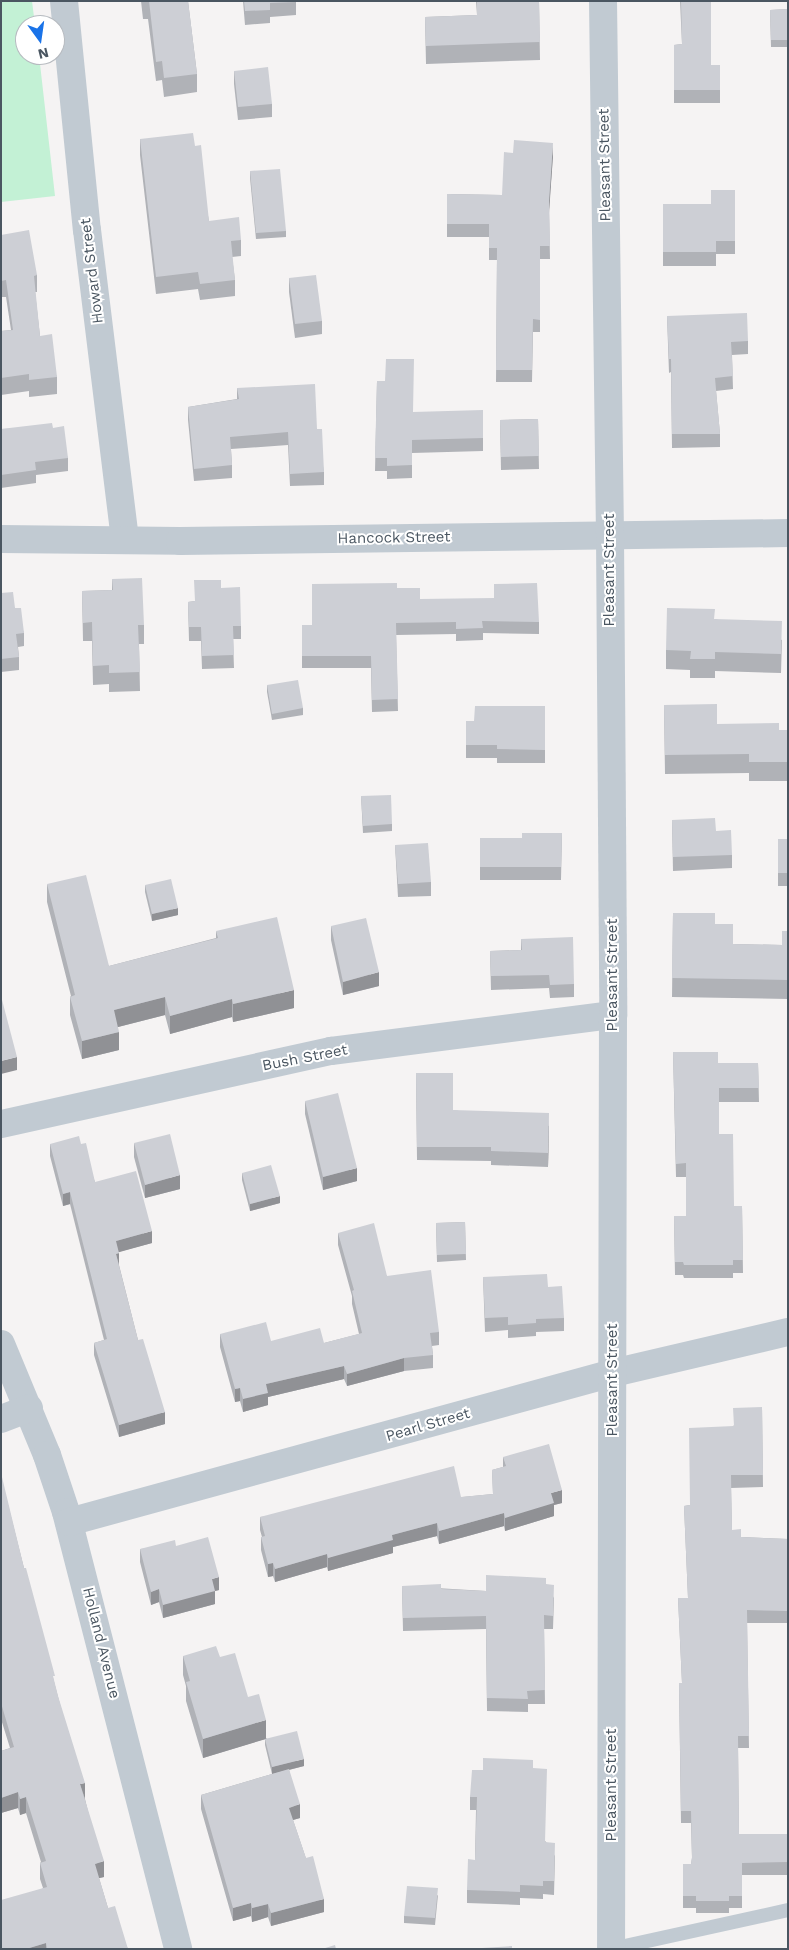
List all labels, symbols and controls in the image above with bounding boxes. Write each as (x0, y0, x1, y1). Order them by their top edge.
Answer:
north arrow (15, 15, 65, 65)
text: N (36, 45, 50, 63)
street label: Pleasant Street (595, 108, 615, 222)
street label: Howard Street (77, 217, 107, 325)
street label: Pleasant Street (601, 513, 619, 627)
street label: Hancock Street (337, 528, 451, 548)
street label: Pleasant Street (604, 918, 622, 1032)
street label: Bush Street (261, 1041, 349, 1075)
street label: Pleasant Street (604, 1323, 622, 1437)
street label: Pearl Street (384, 1404, 472, 1446)
street label: Holland Avenue (78, 1585, 124, 1701)
street label: Pleasant Street (603, 1728, 621, 1842)

